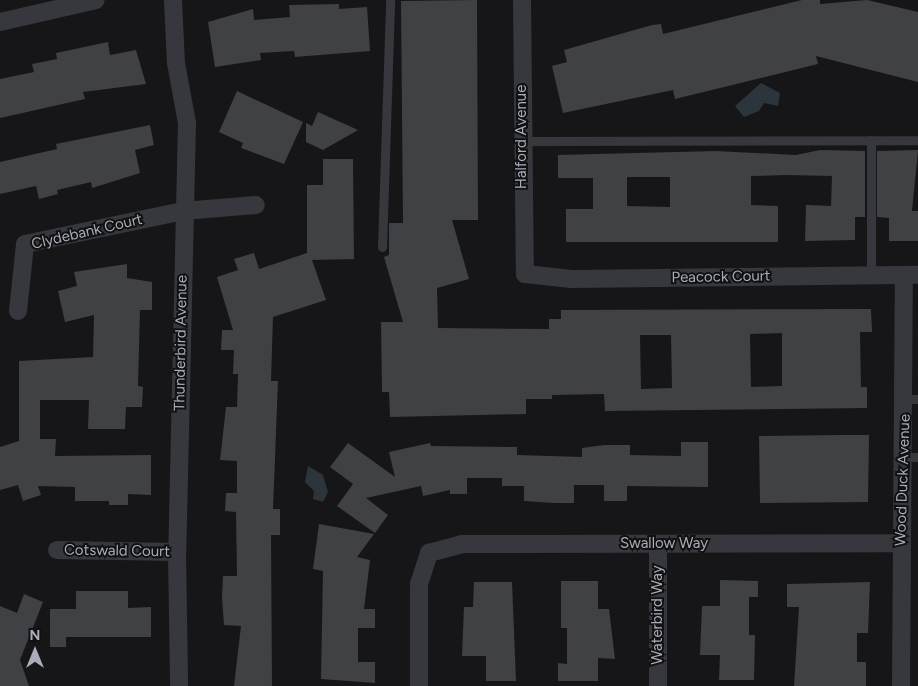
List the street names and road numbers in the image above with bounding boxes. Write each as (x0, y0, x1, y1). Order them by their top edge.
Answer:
street label: Halford Avenue (513, 85, 531, 189)
street label: Clydebank Court (30, 210, 144, 254)
street label: Peacock Court (671, 267, 771, 287)
street label: Thunderbird Avenue (171, 275, 191, 411)
street label: Wood Duck Avenue (892, 414, 914, 546)
street label: Swallow Way (620, 535, 708, 553)
street label: Cotswald Court (64, 541, 170, 561)
street label: Waterbird Way (649, 565, 667, 665)

